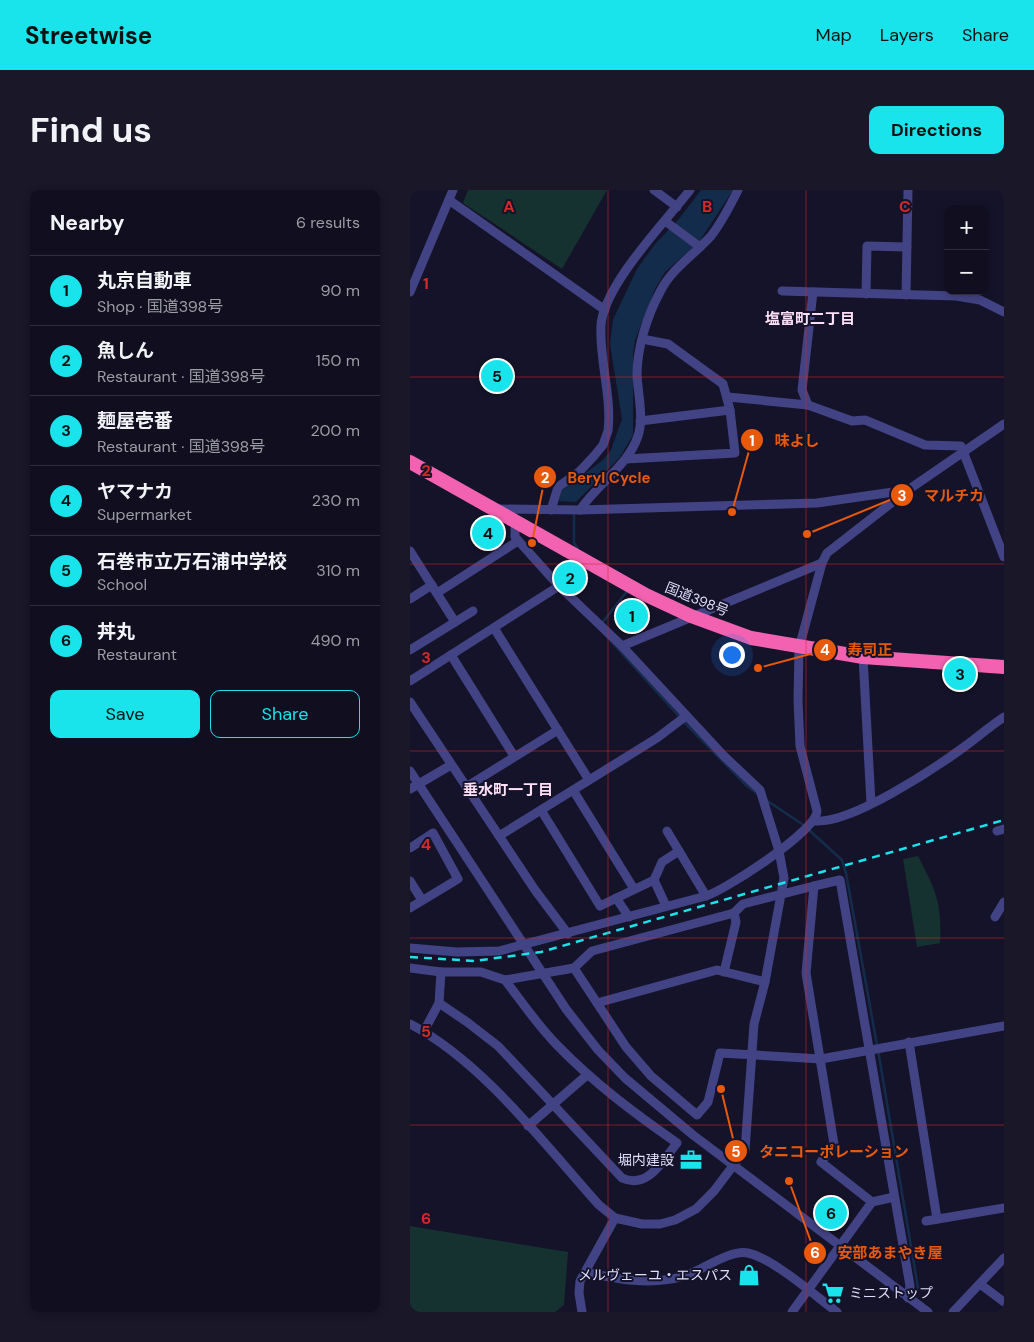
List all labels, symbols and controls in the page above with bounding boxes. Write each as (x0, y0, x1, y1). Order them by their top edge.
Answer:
text: Streetwise (25, 20, 152, 51)
text: Map (816, 23, 852, 47)
text: Layers (880, 23, 934, 47)
text: Share (962, 23, 1009, 47)
button: Directions (869, 106, 1004, 154)
text: Find us (30, 107, 152, 153)
text: A (503, 196, 515, 217)
text: B (702, 196, 712, 217)
text: C (899, 196, 911, 217)
map controls (944, 205, 989, 295)
button: + (944, 205, 989, 250)
text: Nearby (50, 209, 124, 237)
text: 6 results (296, 212, 360, 233)
button: − (944, 250, 989, 295)
text: 丸京自動車 (97, 268, 192, 293)
text: 1 (423, 273, 429, 294)
text: 1 (63, 280, 69, 301)
text: 90 m (320, 280, 360, 301)
text: Shop · 国道398号 (97, 296, 223, 317)
district label: 塩富町二丁目 (765, 309, 855, 329)
text: 魚しん (97, 338, 154, 363)
text: 2 (61, 350, 71, 371)
text: 150 m (316, 350, 360, 371)
pin: 5 (481, 357, 513, 395)
text: Restaurant · 国道398号 (97, 366, 265, 387)
text: 麺屋壱番 (97, 408, 173, 433)
text: 3 (61, 420, 71, 441)
text: 200 m (311, 420, 360, 441)
callout: 味よし (740, 425, 830, 455)
text: 1 (749, 431, 755, 451)
text: 味よし (774, 431, 820, 451)
text: Restaurant · 国道398号 (97, 436, 265, 457)
text: 2 (421, 460, 431, 481)
callout: Beryl Cycle (533, 462, 661, 492)
text: 2 (541, 468, 550, 488)
text: Beryl Cycle (568, 468, 650, 488)
text: ヤマナカ (97, 479, 173, 504)
callout: マルチカ (889, 480, 994, 510)
text: 3 (897, 486, 907, 506)
text: マルチカ (924, 486, 984, 506)
text: 4 (61, 490, 71, 511)
text: 230 m (312, 490, 360, 511)
text: Supermarket (97, 504, 192, 525)
pin: 4 (472, 514, 504, 552)
text: 石巻市立万石浦中学校 (97, 549, 287, 574)
pin: 2 (554, 559, 586, 597)
text: 5 (61, 560, 71, 581)
text: 310 m (316, 560, 360, 581)
text: School (97, 574, 147, 595)
street label: 国道398号 (663, 578, 731, 620)
pin: 1 (616, 597, 648, 635)
text: 丼丸 (97, 619, 135, 644)
text: 6 (61, 630, 71, 651)
text: 490 m (311, 630, 360, 651)
callout: 寿司正 (813, 635, 903, 665)
text: 4 (820, 640, 830, 660)
text: 寿司正 (847, 640, 893, 660)
your location (719, 642, 745, 668)
text: Restaurant (97, 644, 177, 665)
text: 3 (421, 647, 431, 668)
pin: 3 (944, 655, 976, 693)
button: Save (50, 690, 200, 738)
button: Share (210, 690, 360, 738)
district label: 垂水町一丁目 (463, 780, 553, 800)
text: 4 (421, 834, 431, 855)
text: 5 (421, 1021, 431, 1042)
callout: タニコーポレーション (724, 1136, 919, 1166)
text: 5 (731, 1142, 741, 1162)
text: タニコーポレーション (759, 1142, 909, 1162)
office icon: 堀内建設 (678, 1147, 704, 1173)
place label: 堀内建設 (618, 1151, 674, 1169)
pin: 6 (815, 1194, 847, 1232)
text: 6 (421, 1208, 431, 1229)
callout: 安部あまやき屋 (803, 1238, 953, 1268)
text: 6 (810, 1243, 820, 1263)
text: 安部あまやき屋 (837, 1243, 943, 1263)
shop icon: メルヴェーユ・エスパス (736, 1262, 762, 1288)
place label: メルヴェーユ・エスパス (578, 1266, 732, 1284)
supermarket icon: ミニストップ (820, 1280, 846, 1306)
place label: ミニストップ (849, 1284, 933, 1302)

